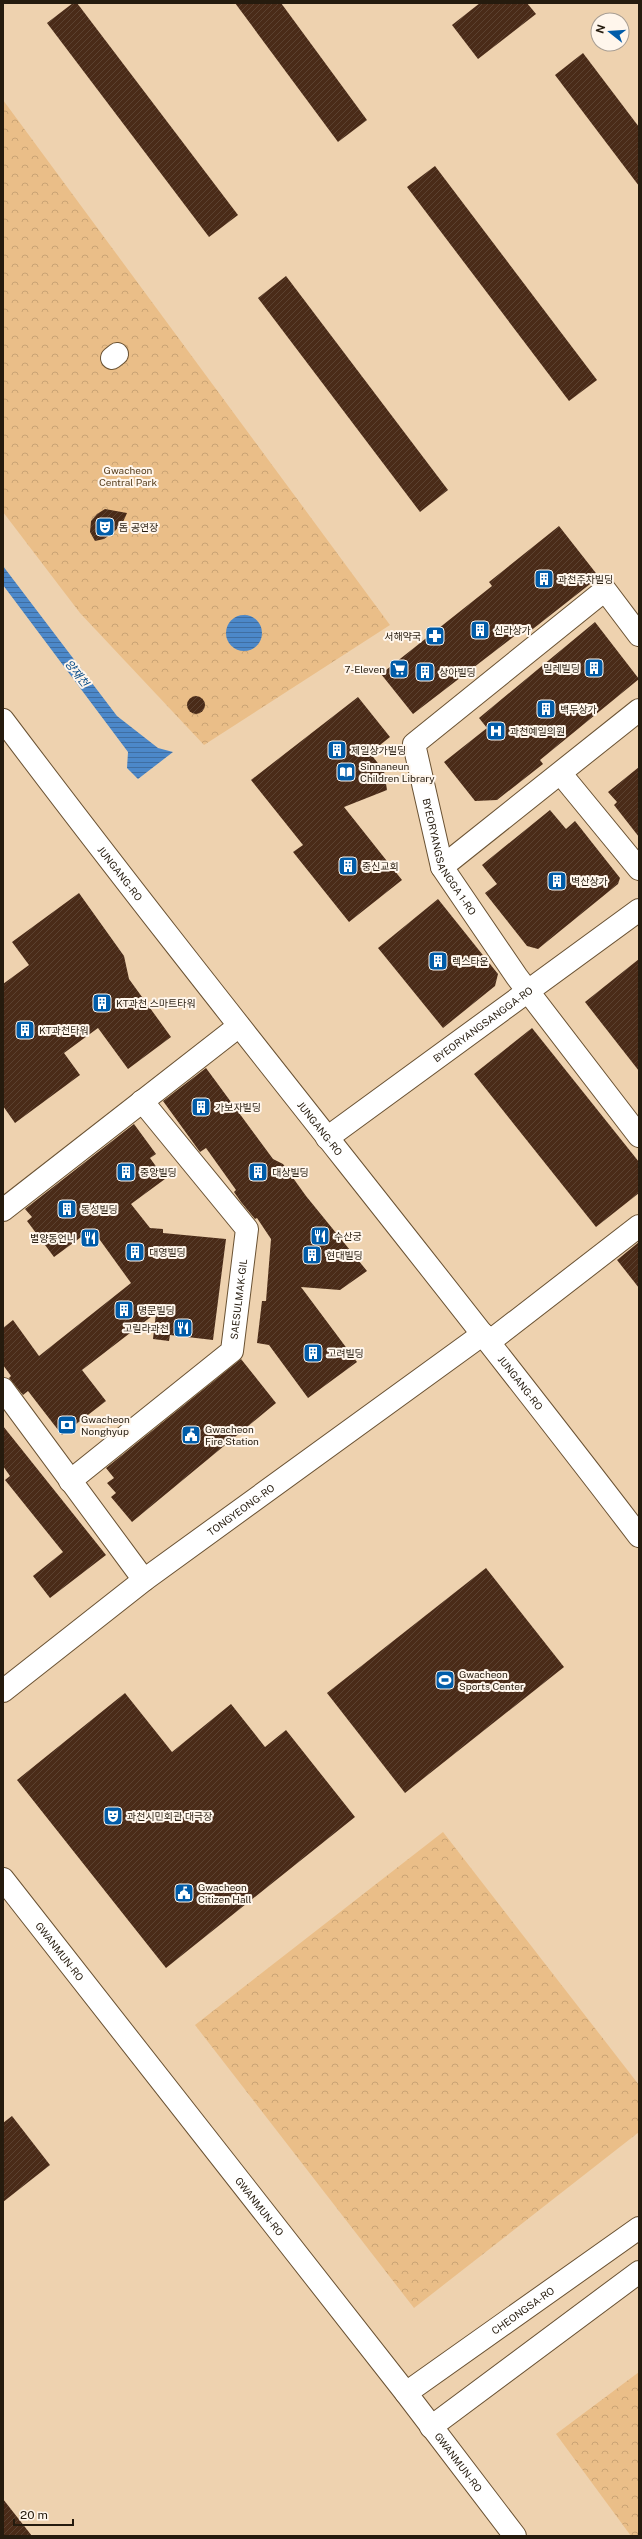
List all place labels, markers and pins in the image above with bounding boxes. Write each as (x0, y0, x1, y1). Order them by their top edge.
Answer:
theatre icon: 돔 공연장 (94, 516, 116, 538)
place label: 돔 공연장 (119, 521, 158, 533)
building icon: 과천주차빌딩 (533, 568, 555, 590)
place label: 과천주차빌딩 (558, 573, 613, 585)
building icon: 신라상가 (469, 619, 491, 641)
place label: 신라상가 (494, 624, 531, 636)
pharmacy icon: 서해약국 (424, 625, 446, 647)
place label: 서해약국 (384, 630, 421, 642)
building icon: 밀레빌딩 (583, 657, 605, 679)
supermarket icon: 7-Eleven (388, 658, 410, 680)
building icon: 상아빌딩 (414, 661, 436, 683)
place label: 밀레빌딩 (543, 662, 580, 674)
place label: 7-Eleven (344, 663, 385, 675)
place label: 상아빌딩 (439, 666, 476, 678)
building icon: 백두상가 (535, 698, 557, 720)
place label: 백두상가 (560, 703, 597, 715)
hospital icon: 과천예일의원 (485, 720, 507, 742)
place label: 과천예일의원 (510, 725, 565, 737)
building icon: 제일상가빌딩 (326, 739, 348, 761)
place label: 제일상가빌딩 (351, 744, 406, 756)
place label: Sinnaneun Children Library (360, 760, 435, 784)
library icon: Sinnaneun Children Library (335, 761, 357, 783)
building icon: 중신교회 (337, 855, 359, 877)
place label: 중신교회 (362, 860, 399, 872)
building icon: 벽산상가 (546, 870, 568, 892)
place label: 벽산상가 (571, 875, 608, 887)
building icon: 렉스타운 (427, 950, 449, 972)
place label: 렉스타운 (452, 955, 489, 967)
building icon: KT과천 스마트타워 (91, 992, 113, 1014)
place label: KT과천 스마트타워 (116, 997, 196, 1009)
building icon: KT과천타워 (14, 1019, 36, 1041)
place label: KT과천타워 (39, 1024, 89, 1036)
building icon: 가보자빌딩 (190, 1096, 212, 1118)
place label: 가보자빌딩 (215, 1101, 261, 1113)
building icon: 중앙빌딩 (115, 1161, 137, 1183)
building icon: 대상빌딩 (247, 1161, 269, 1183)
place label: 중앙빌딩 (140, 1166, 177, 1178)
place label: 대상빌딩 (272, 1166, 309, 1178)
building icon: 동성빌딩 (56, 1198, 78, 1220)
place label: 동성빌딩 (81, 1203, 118, 1215)
restaurant icon: 수산궁 (309, 1225, 331, 1247)
restaurant icon: 별양동언니 (79, 1227, 101, 1249)
place label: 수산궁 (334, 1230, 362, 1242)
place label: 별양동언니 (30, 1232, 76, 1244)
building icon: 대영빌딩 (124, 1241, 146, 1263)
building icon: 현대빌딩 (301, 1244, 323, 1266)
place label: 대영빌딩 (149, 1246, 186, 1258)
place label: 현대빌딩 (326, 1249, 363, 1261)
building icon: 명문빌딩 (113, 1299, 135, 1321)
place label: 명문빌딩 (138, 1304, 175, 1316)
restaurant icon: 고릴라과천 (172, 1317, 194, 1339)
place label: 고릴라과천 (123, 1322, 169, 1334)
building icon: 고려빌딩 (302, 1342, 324, 1364)
place label: 고려빌딩 (327, 1347, 364, 1359)
place label: Gwacheon Nonghyup (81, 1413, 130, 1437)
bank icon: Gwacheon Nonghyup (56, 1414, 78, 1436)
place label: Gwacheon Fire Station (205, 1423, 259, 1447)
public building icon: Gwacheon Fire Station (180, 1424, 202, 1446)
place label: Gwacheon Sports Center (459, 1668, 524, 1692)
sports icon: Gwacheon Sports Center (434, 1669, 456, 1691)
theatre icon: 과천시민회관 대극장 (102, 1805, 124, 1827)
place label: 과천시민회관 대극장 (127, 1810, 212, 1822)
place label: Gwacheon Citizen Hall (198, 1881, 251, 1905)
public building icon: Gwacheon Citizen Hall (173, 1882, 195, 1904)

